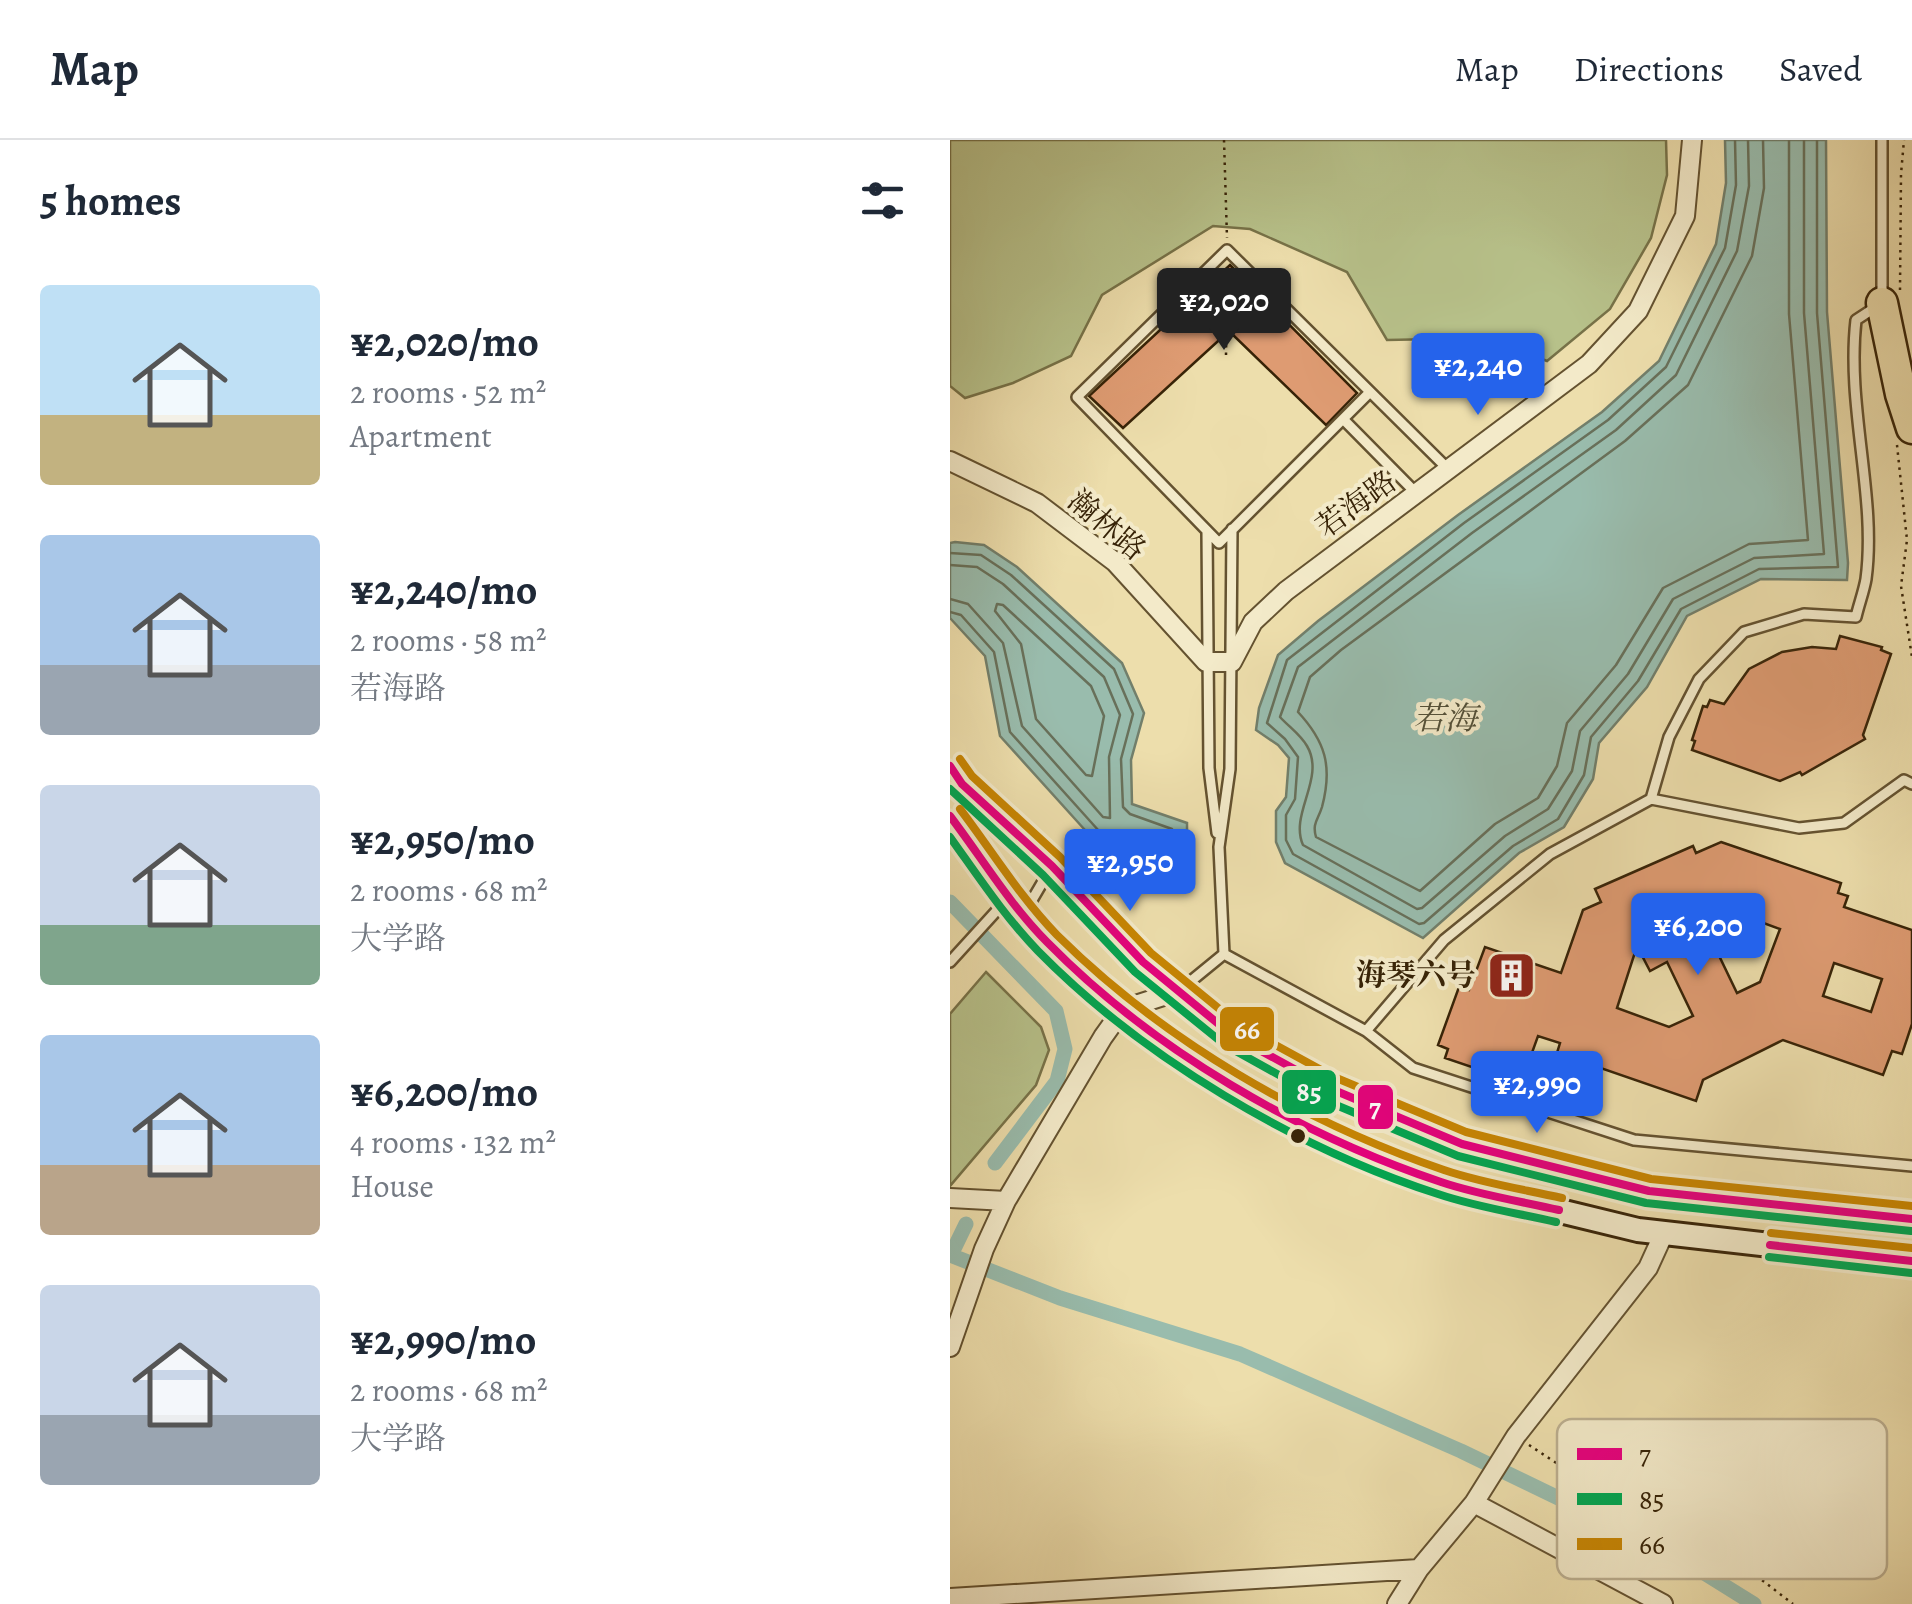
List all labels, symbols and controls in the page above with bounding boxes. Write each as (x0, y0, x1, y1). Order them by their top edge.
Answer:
text: Map (50, 36, 139, 102)
text: Map (1455, 45, 1519, 93)
text: Directions (1574, 45, 1724, 93)
text: Saved (1779, 45, 1862, 93)
text: 5 homes (40, 172, 181, 229)
icon: filters (855, 173, 910, 228)
pin: ¥2,020 (1143, 268, 1305, 353)
text: ¥2,020 (1179, 278, 1269, 322)
text: ¥2,020/mo (350, 313, 539, 370)
icon: home (120, 325, 240, 445)
pin: ¥2,240 (1397, 333, 1559, 418)
text: ¥2,240 (1433, 343, 1523, 387)
text: 2 rooms · 52 m² (350, 370, 546, 414)
text: Apartment (350, 414, 492, 458)
street label: 若海路 (1308, 461, 1404, 547)
street label: 瀚林路 (1060, 481, 1154, 569)
text: ¥2,240/mo (350, 561, 538, 618)
icon: home (120, 575, 240, 695)
text: 2 rooms · 58 m² (350, 618, 547, 662)
text: 若海路 (350, 666, 446, 710)
water label: 若海 (1413, 696, 1482, 740)
text: ¥2,950/mo (350, 811, 535, 868)
icon: home (120, 825, 240, 945)
pin: ¥2,950 (1049, 829, 1211, 914)
text: ¥2,950 (1086, 839, 1174, 883)
text: 2 rooms · 68 m² (350, 868, 548, 912)
pin: ¥6,200 (1617, 893, 1779, 978)
text: ¥6,200 (1653, 903, 1743, 947)
text: 大学路 (350, 916, 446, 960)
building icon: 海琴六号 (1485, 949, 1537, 1001)
place label: 海琴六号 (1356, 955, 1476, 995)
line badge: 66 (1218, 1005, 1276, 1053)
text: 66 (1234, 1011, 1260, 1049)
pin: ¥2,990 (1456, 1051, 1618, 1136)
text: ¥2,990 (1493, 1061, 1581, 1105)
text: ¥6,200/mo (350, 1063, 538, 1120)
line badge: 85 (1280, 1068, 1338, 1116)
text: 85 (1296, 1073, 1322, 1111)
icon: home (120, 1075, 240, 1195)
line badge: 7 (1356, 1083, 1395, 1131)
text: 7 (1369, 1089, 1381, 1127)
text: 4 rooms · 132 m² (350, 1120, 556, 1164)
unlabelled marker (1288, 1126, 1308, 1146)
text: House (350, 1164, 434, 1208)
text: ¥2,990/mo (350, 1311, 536, 1368)
icon: home (120, 1325, 240, 1445)
text: 2 rooms · 68 m² (350, 1368, 548, 1412)
text: 大学路 (350, 1416, 446, 1460)
legend (1557, 1419, 1887, 1579)
text: 7 (1639, 1436, 1651, 1474)
text: 85 (1639, 1481, 1665, 1519)
text: 66 (1639, 1526, 1665, 1564)

